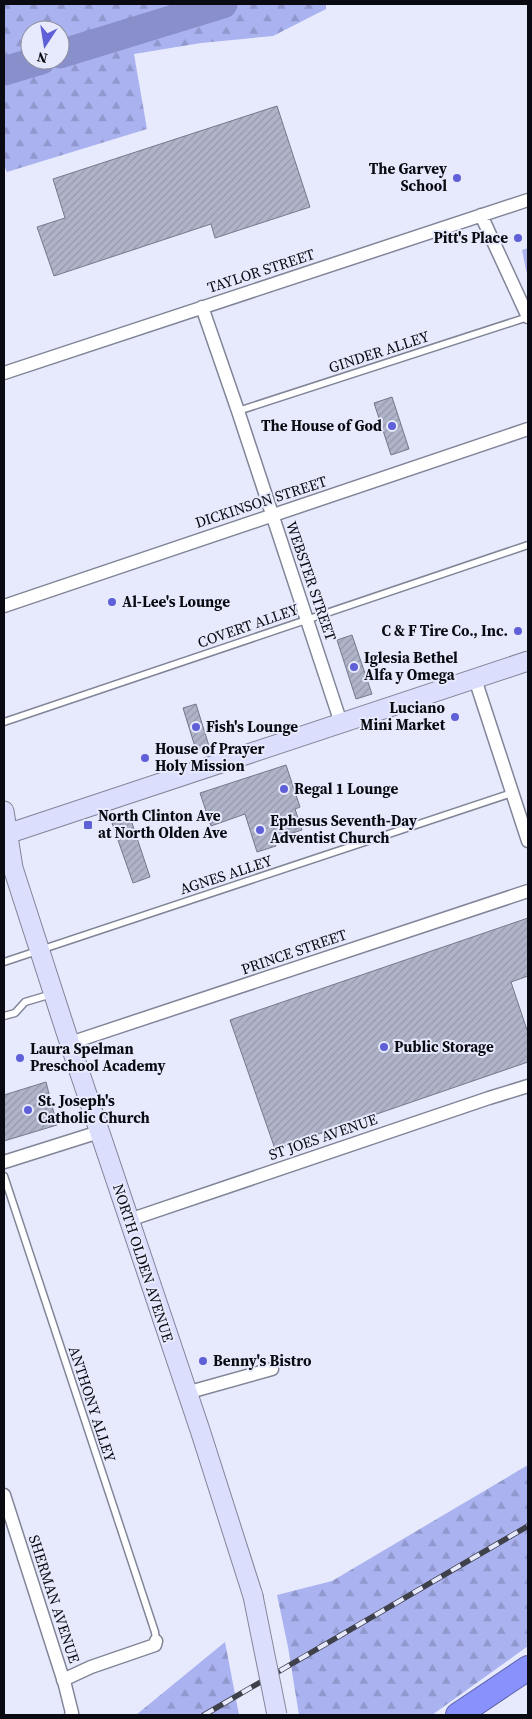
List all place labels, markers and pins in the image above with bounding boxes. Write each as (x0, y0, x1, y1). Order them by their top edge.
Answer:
place label: The Garvey School (369, 158, 447, 196)
marker: The Garvey School (451, 172, 463, 184)
place label: Pitt's Place (434, 227, 508, 248)
marker: Pitt's Place (512, 232, 524, 244)
place label: The House of God (261, 415, 382, 436)
marker: The House of God (386, 420, 398, 432)
place label: Al-Lee's Lounge (122, 591, 230, 612)
marker: Al-Lee's Lounge (106, 596, 118, 608)
place label: C & F Tire Co., Inc. (381, 620, 508, 641)
marker: C & F Tire Co., Inc. (512, 625, 524, 637)
place label: Iglesia Bethel Alfa y Omega (364, 647, 458, 685)
marker: Iglesia Bethel Alfa y Omega (348, 661, 360, 673)
place label: Luciano Mini Market (360, 697, 446, 735)
marker: Luciano Mini Market (449, 711, 461, 723)
place label: Fish's Lounge (206, 716, 298, 737)
marker: Fish's Lounge (190, 721, 202, 733)
place label: House of Prayer Holy Mission (155, 738, 264, 776)
marker: House of Prayer Holy Mission (139, 752, 151, 764)
place label: Regal 1 Lounge (294, 778, 398, 799)
marker: Regal 1 Lounge (278, 783, 290, 795)
place label: North Clinton Ave at North Olden Ave (98, 805, 227, 843)
place label: Ephesus Seventh-Day Adventist Church (270, 810, 417, 848)
marker: North Clinton Ave at North Olden Ave (82, 819, 94, 831)
marker: Ephesus Seventh-Day Adventist Church (254, 824, 266, 836)
place label: Public Storage (394, 1036, 494, 1057)
place label: Laura Spelman Preschool Academy (30, 1038, 165, 1076)
marker: Public Storage (378, 1041, 390, 1053)
marker: Laura Spelman Preschool Academy (14, 1052, 26, 1064)
place label: St. Joseph's Catholic Church (38, 1090, 150, 1128)
marker: St. Joseph's Catholic Church (22, 1104, 34, 1116)
place label: Benny's Bistro (213, 1350, 312, 1371)
marker: Benny's Bistro (197, 1355, 209, 1367)

